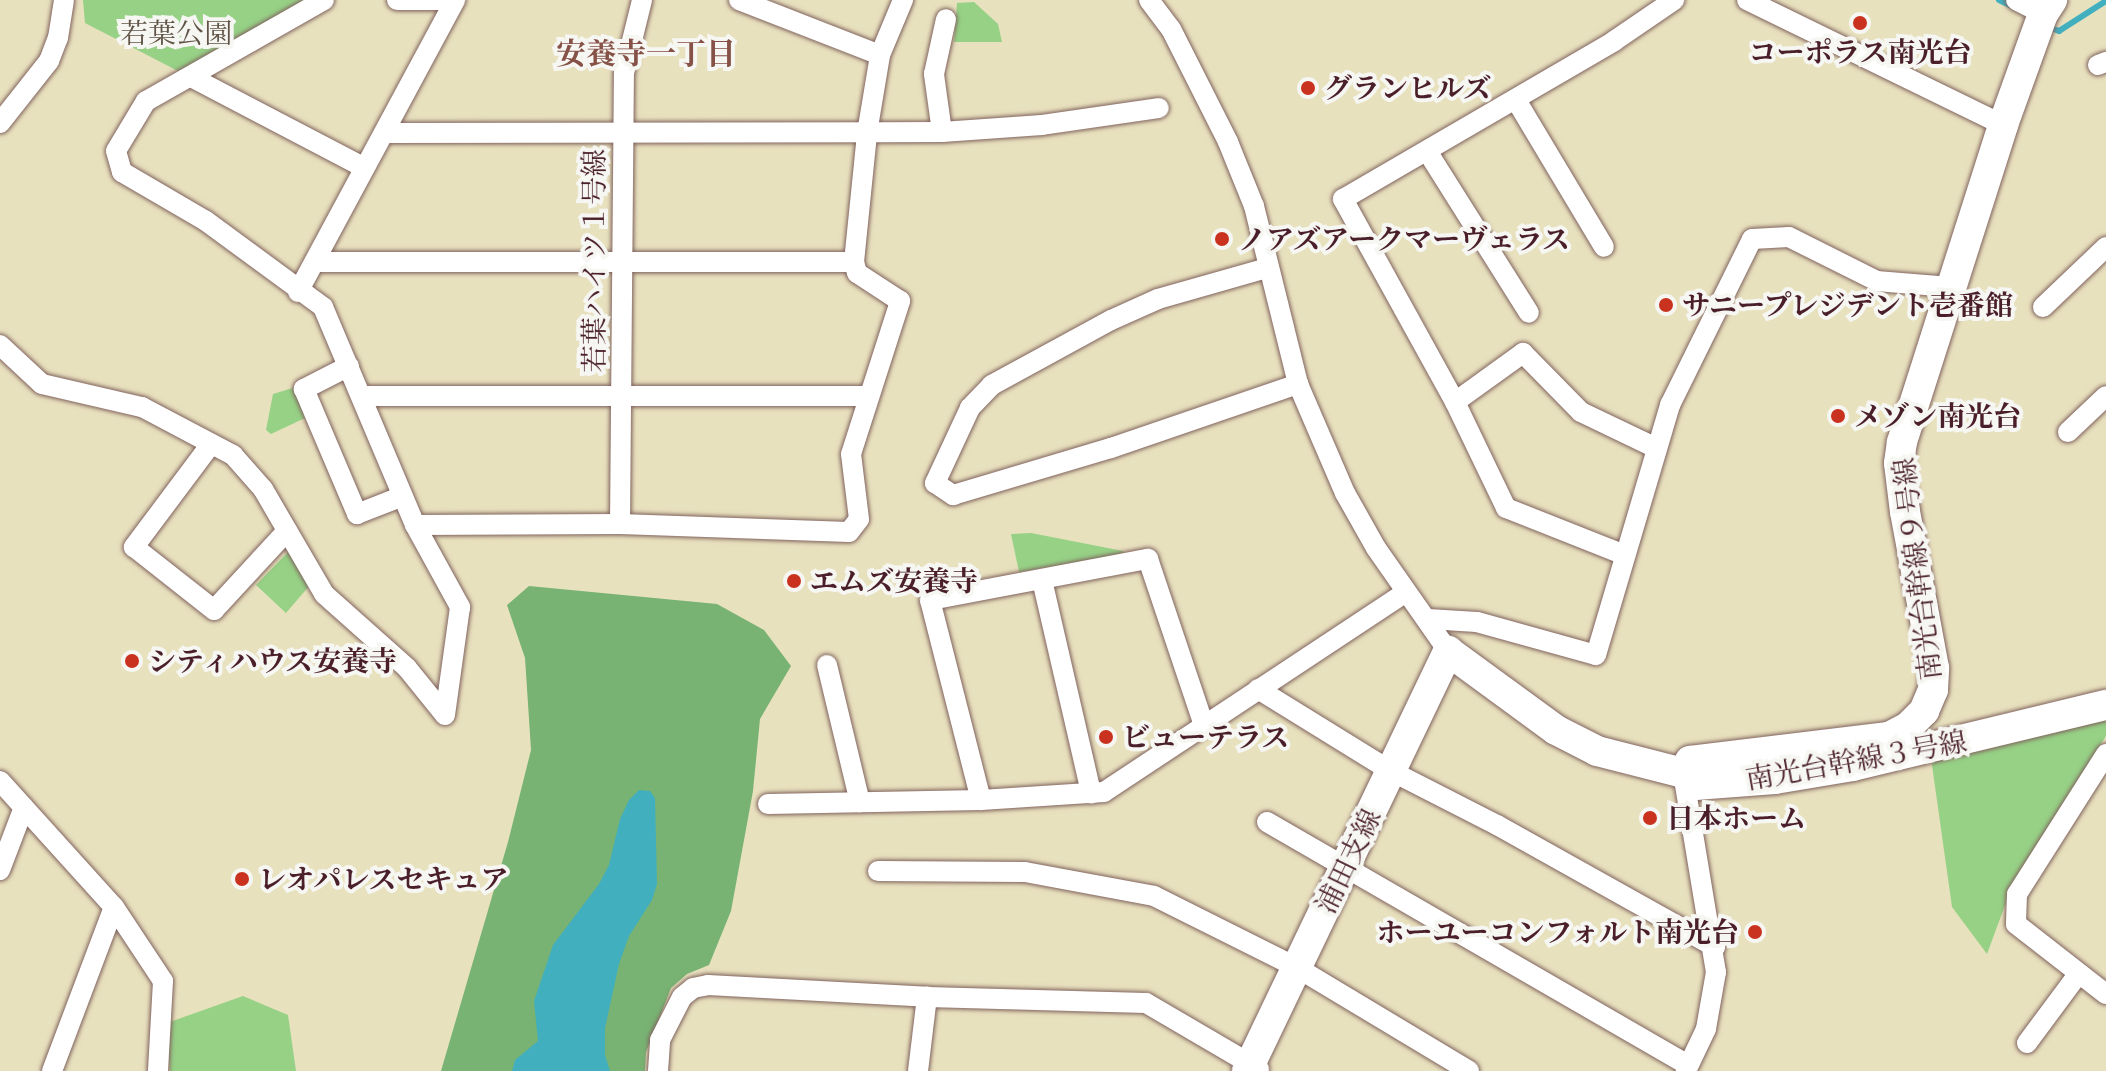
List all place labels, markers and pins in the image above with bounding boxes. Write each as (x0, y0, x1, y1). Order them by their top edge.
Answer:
marker: コーポラス南光台 (1851, 14, 1869, 32)
place label: コーポラス南光台 (1748, 35, 1972, 69)
place label: グランヒルズ (1324, 71, 1492, 105)
marker: グランヒルズ (1299, 79, 1317, 97)
place label: ノアズアークマーヴェラス (1238, 222, 1573, 256)
marker: ノアズアークマーヴェラス (1213, 230, 1231, 248)
place label: サニープレジデント壱番館 (1682, 288, 2018, 322)
marker: サニープレジデント壱番館 (1657, 296, 1675, 314)
place label: メゾン南光台 (1854, 399, 2022, 433)
marker: メゾン南光台 (1829, 407, 1847, 425)
place label: エムズ安養寺 (810, 564, 978, 598)
marker: エムズ安養寺 (785, 572, 803, 590)
place label: シティハウス安養寺 (148, 644, 400, 678)
marker: シティハウス安養寺 (123, 652, 141, 670)
place label: ビューテラス (1122, 720, 1290, 754)
marker: ビューテラス (1097, 728, 1115, 746)
place label: 日本ホーム (1666, 801, 1806, 835)
marker: 日本ホーム (1641, 809, 1659, 827)
place label: レオパレスセキュア (258, 862, 510, 896)
marker: レオパレスセキュア (233, 870, 251, 888)
place label: ホーユーコンフォルト南光台 (1375, 915, 1739, 949)
marker: ホーユーコンフォルト南光台 (1746, 923, 1764, 941)

